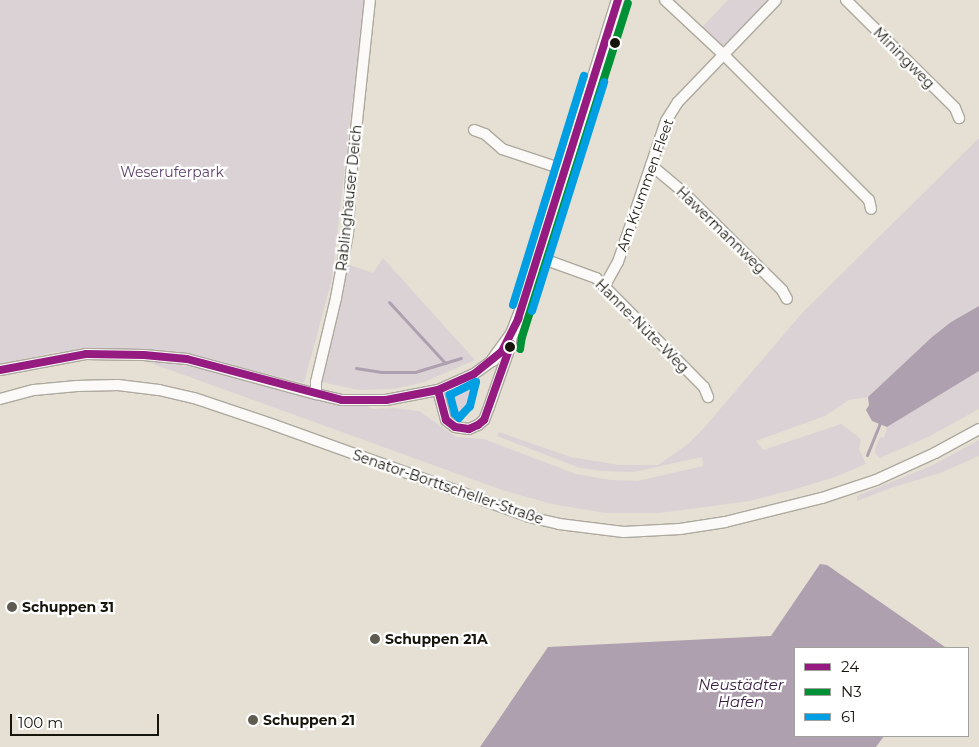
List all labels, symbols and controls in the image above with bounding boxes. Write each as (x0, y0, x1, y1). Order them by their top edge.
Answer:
street label: Miningweg (870, 24, 938, 92)
unlabelled marker (610, 38, 620, 48)
street label: Am Krummen Fleet (613, 116, 677, 254)
street label: Rablinghauser Deich (333, 124, 365, 272)
park label: Weseruferpark (120, 164, 224, 180)
street label: Hawermannweg (673, 183, 769, 277)
street label: Hanne-Nüte-Weg (592, 276, 692, 376)
unlabelled marker (505, 342, 515, 352)
street label: Senator-Borttscheller-Straße (350, 446, 546, 528)
place label: Schuppen 31 (22, 599, 114, 615)
marker: Schuppen 31 (6, 601, 18, 613)
place label: Schuppen 21A (385, 631, 488, 647)
marker: Schuppen 21A (369, 633, 381, 645)
legend (794, 647, 969, 737)
text: 24 (841, 657, 859, 676)
water label: Neustädter Hafen (698, 675, 784, 710)
text: N3 (841, 682, 862, 701)
scale bar (12, 704, 161, 736)
text: 61 (841, 707, 856, 726)
place label: Schuppen 21 (263, 712, 355, 728)
text: 100 m (18, 713, 63, 732)
marker: Schuppen 21 (247, 714, 259, 726)

